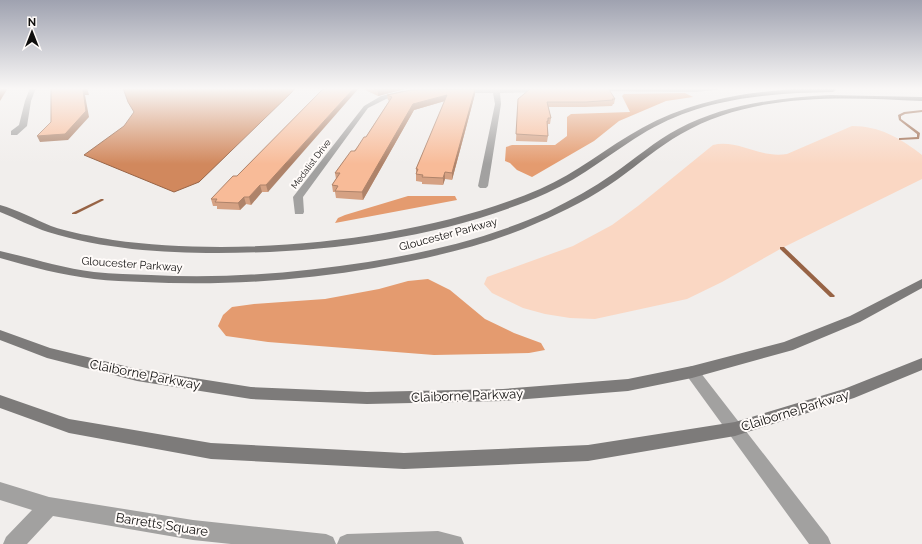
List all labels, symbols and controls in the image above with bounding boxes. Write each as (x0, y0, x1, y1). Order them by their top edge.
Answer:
north arrow (12, 12, 52, 52)
text: N (28, 16, 36, 29)
street label: Medalist Drive (289, 137, 333, 191)
street label: Gloucester Parkway (398, 215, 499, 254)
street label: Gloucester Parkway (81, 254, 183, 275)
street label: Claiborne Parkway (88, 356, 201, 393)
street label: Claiborne Parkway (411, 386, 523, 405)
street label: Claiborne Parkway (739, 387, 851, 434)
street label: Barretts Square (115, 510, 209, 539)

